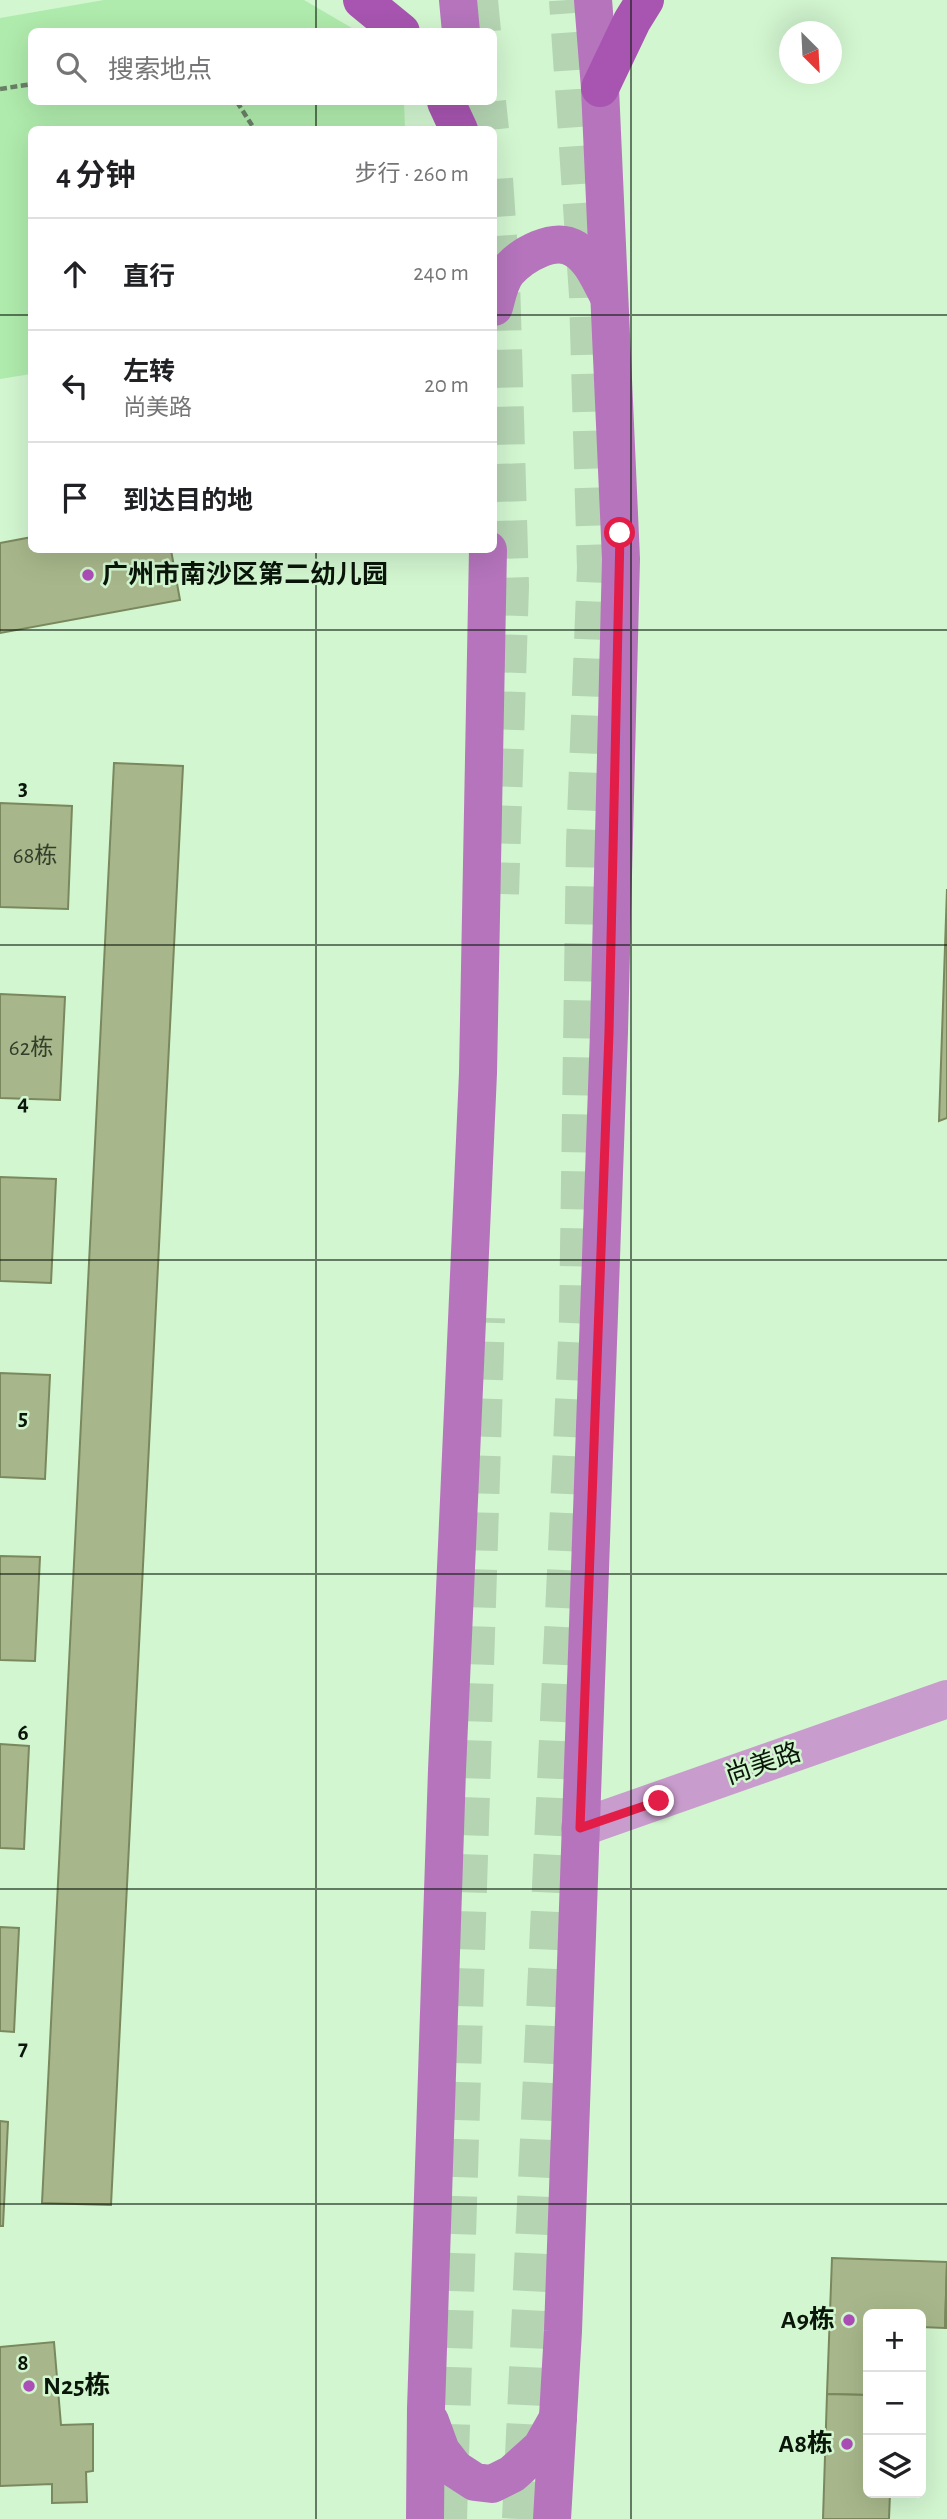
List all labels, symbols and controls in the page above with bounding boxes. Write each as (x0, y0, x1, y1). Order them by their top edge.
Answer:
north arrow (779, 21, 842, 84)
search box (28, 28, 497, 105)
icon: search (52, 48, 90, 86)
text: 搜索地点 (108, 57, 212, 83)
text: 4 分钟 (56, 161, 136, 191)
text: 步行 · 260 m (355, 163, 469, 186)
icon: ahead (56, 255, 94, 293)
text: 240 m (413, 262, 469, 285)
text: 直行 (123, 264, 175, 290)
text: 左转 (123, 359, 175, 385)
icon: left (56, 367, 94, 405)
text: 20 m (424, 374, 469, 397)
text: 尚美路 (123, 397, 192, 420)
icon: arrive (56, 479, 94, 517)
text: 到达目的地 (123, 488, 253, 514)
route start (604, 517, 635, 548)
place label: 广州市南沙区第二幼儿园 (102, 560, 388, 588)
marker: 广州市南沙区第二幼儿园 (80, 567, 96, 583)
text: 3 (18, 777, 28, 800)
house number: 68栋 (13, 843, 57, 868)
house number: 62栋 (9, 1035, 53, 1060)
text: 4 (17, 1092, 29, 1115)
text: 5 (18, 1407, 28, 1430)
text: 6 (17, 1722, 29, 1745)
street label: 尚美路 (722, 1738, 804, 1789)
route end (643, 1785, 674, 1816)
text: 7 (18, 2037, 28, 2060)
place label: A9栋 (781, 2305, 835, 2333)
map controls (863, 2309, 926, 2498)
button: + (863, 2309, 926, 2372)
marker: A9栋 (841, 2312, 857, 2328)
text: 8 (17, 2352, 29, 2375)
place label: N25栋 (43, 2371, 111, 2399)
button: − (863, 2372, 926, 2435)
marker: N25栋 (21, 2378, 37, 2394)
place label: A8栋 (779, 2429, 833, 2457)
button: layers (863, 2435, 926, 2498)
marker: A8栋 (839, 2436, 855, 2452)

